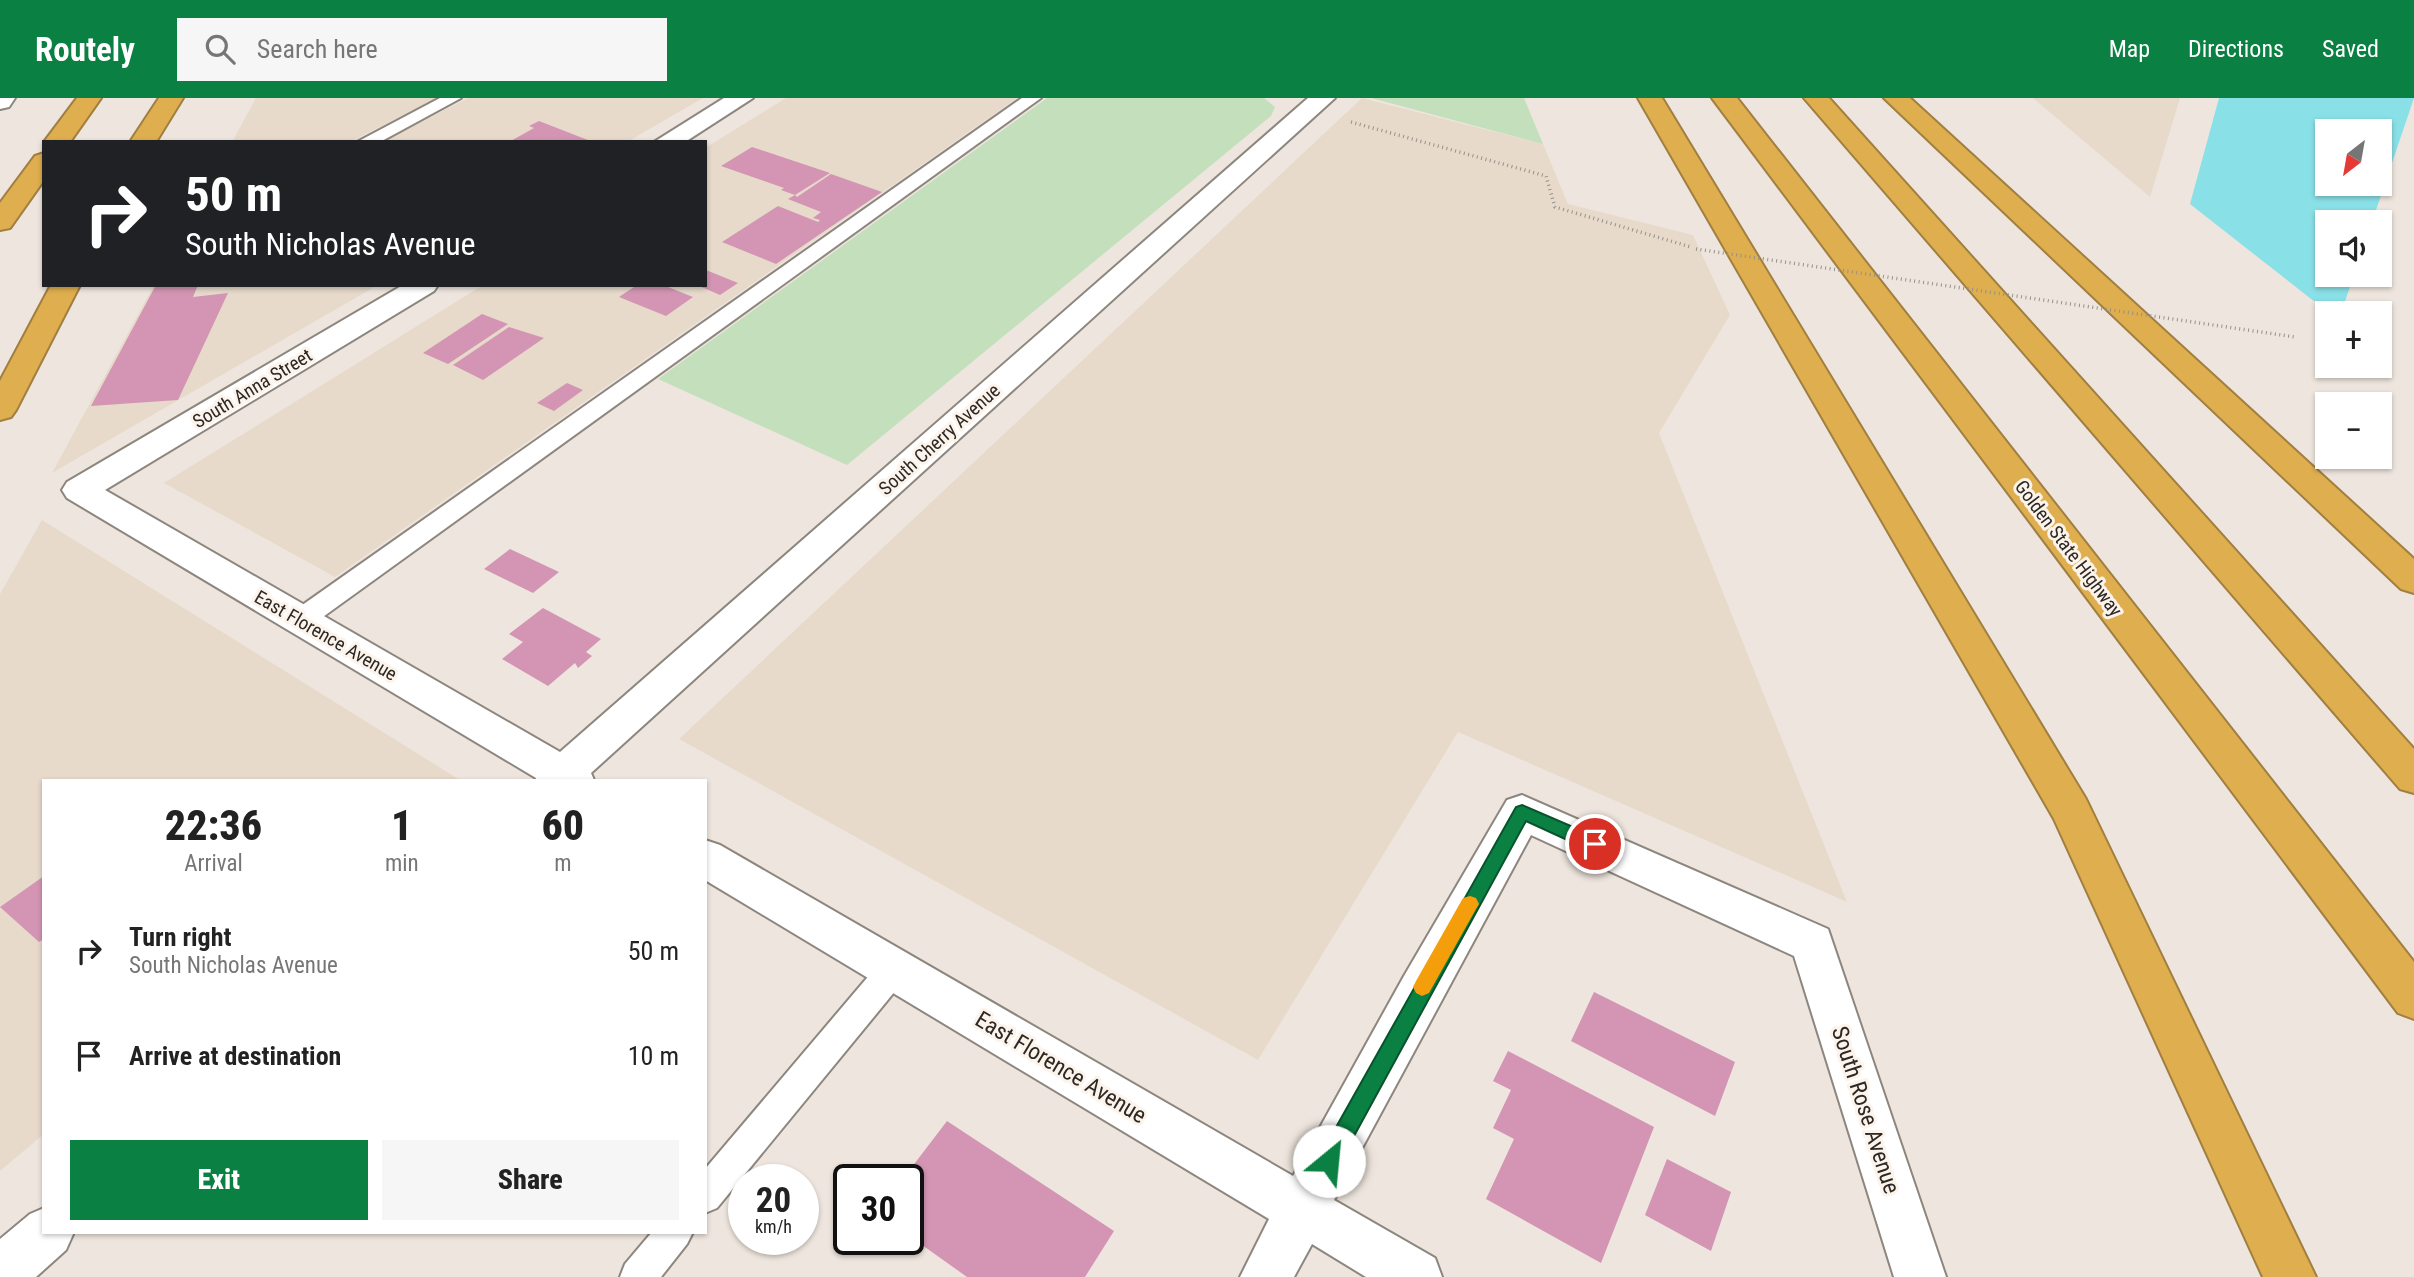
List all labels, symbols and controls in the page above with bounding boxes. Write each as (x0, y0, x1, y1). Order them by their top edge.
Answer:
search box (177, 18, 667, 81)
text: Routely (35, 30, 135, 69)
icon: search (201, 30, 239, 68)
text: Search here (257, 34, 378, 64)
text: Map (2109, 35, 2150, 63)
text: Directions (2188, 35, 2284, 63)
text: Saved (2322, 35, 2379, 63)
north arrow (2315, 119, 2392, 196)
map controls (2315, 119, 2392, 469)
text: 50 m (185, 166, 282, 223)
icon: right (70, 168, 161, 259)
button: sound (2315, 210, 2392, 287)
text: South Nicholas Avenue (185, 225, 476, 263)
button: + (2315, 301, 2392, 378)
street label: South Anna Street (188, 344, 316, 433)
street label: South Cherry Avenue (874, 379, 1005, 500)
button: − (2315, 392, 2392, 469)
street label: Golden State Highway (2010, 476, 2127, 621)
street label: East Florence Avenue (250, 585, 401, 686)
text: 22:36 (165, 801, 262, 850)
text: 1 (391, 801, 412, 850)
text: 60 (541, 801, 584, 850)
pin (1565, 814, 1625, 874)
icon: arrive (1576, 825, 1614, 863)
text: Arrival (184, 850, 243, 877)
text: min (385, 850, 419, 877)
text: m (554, 850, 571, 877)
text: Turn right (129, 922, 231, 952)
icon: right (70, 932, 108, 970)
text: 50 m (628, 936, 679, 966)
text: South Nicholas Avenue (129, 952, 338, 979)
street label: East Florence Avenue (970, 1006, 1151, 1129)
street label: South Rose Avenue (1826, 1023, 1905, 1197)
icon: arrive (70, 1037, 108, 1075)
text: Arrive at destination (129, 1041, 341, 1071)
text: 10 m (628, 1041, 679, 1071)
position arrow (1292, 1124, 1366, 1198)
button: Exit (70, 1140, 368, 1220)
button: Share (382, 1140, 679, 1220)
speed limit sign: 30 (833, 1164, 924, 1255)
text: 20 (756, 1180, 791, 1221)
text: km/h (755, 1216, 792, 1237)

